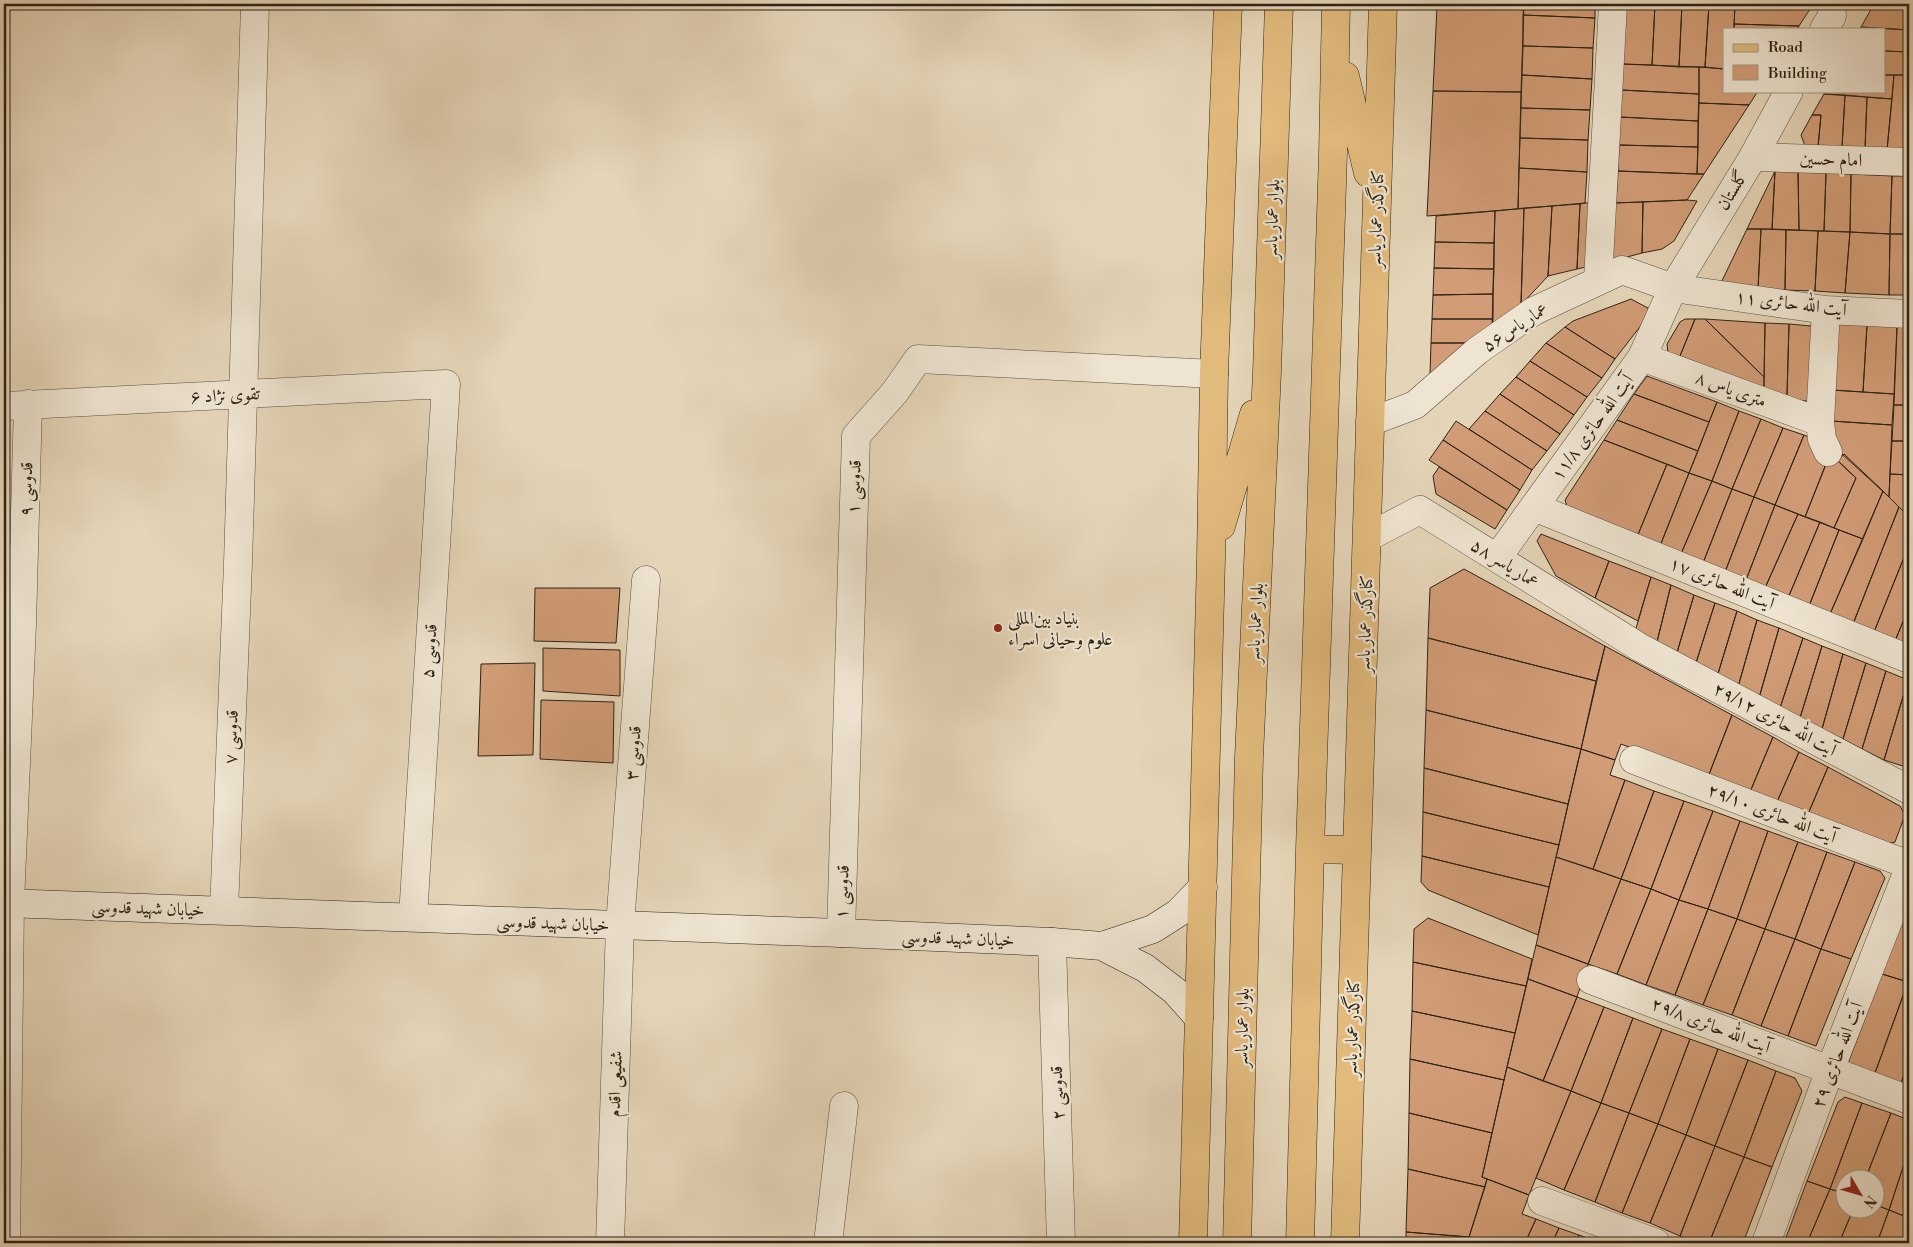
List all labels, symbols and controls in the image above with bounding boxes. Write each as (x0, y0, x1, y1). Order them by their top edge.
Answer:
legend (1723, 28, 1886, 92)
text: Road (1768, 38, 1803, 57)
text: Building (1767, 64, 1827, 83)
street label: امام حسین (1799, 147, 1863, 176)
street label: گلستان (1711, 166, 1753, 215)
street label: کنارگذر عمار یاسر (1361, 170, 1390, 270)
street label: بلوار عمار یاسر (1260, 179, 1285, 261)
street label: آیت الله حائری ۱۱ (1734, 282, 1850, 322)
street label: عمار یاس۵۶ (1478, 298, 1553, 357)
street label: آیت الله حائری ۱۱/۸ (1544, 366, 1640, 485)
street label: ۸ متری یاس (1692, 366, 1770, 413)
street label: تقوی نژاد ۶ (190, 382, 261, 409)
street label: قدوسی ۱ (842, 459, 868, 515)
street label: قدوسی ۹ (15, 462, 39, 517)
street label: عمار یاسر ۵۸ (1466, 533, 1543, 593)
street label: آیت الله حائری ۱۷ (1666, 549, 1781, 616)
street label: کنارگذر عمار یاسر (1350, 575, 1379, 675)
street label: بلوار عمار یاسر (1242, 583, 1269, 666)
place label: بنیاد بین‌المللی علوم وحیانی اسراء (1008, 607, 1112, 655)
marker: بنیاد بین‌المللی علوم وحیانی اسراء (992, 622, 1004, 634)
street label: قدوسی ۵ (416, 623, 444, 679)
street label: آیت الله حائری ۲۹/۱۲ (1709, 675, 1844, 763)
street label: قدوسی ۷ (219, 709, 245, 765)
street label: قدوسی ۳ (620, 725, 648, 781)
street label: آیت الله حائری ۲۹/۱۰ (1704, 775, 1843, 849)
street label: قدوسی ۱ (830, 864, 856, 920)
street label: خیابان شهید قدوسی (91, 895, 205, 923)
street label: خیابان شهید قدوسی (496, 910, 610, 938)
street label: خیابان شهید قدوسی (901, 925, 1015, 953)
street label: کنارگذر عمار یاسر (1337, 979, 1366, 1079)
street label: بلوار عمار یاسر (1230, 988, 1255, 1070)
street label: آیت الله حائری ۲۹/۸ (1648, 989, 1777, 1059)
street label: آیت الله حائری ۲۹ (1804, 996, 1869, 1112)
street label: شفیعی اقدم (603, 1050, 632, 1118)
street label: قدوسی ۲ (1045, 1065, 1071, 1121)
north arrow (1836, 1170, 1886, 1220)
text: N (1859, 1191, 1880, 1211)

